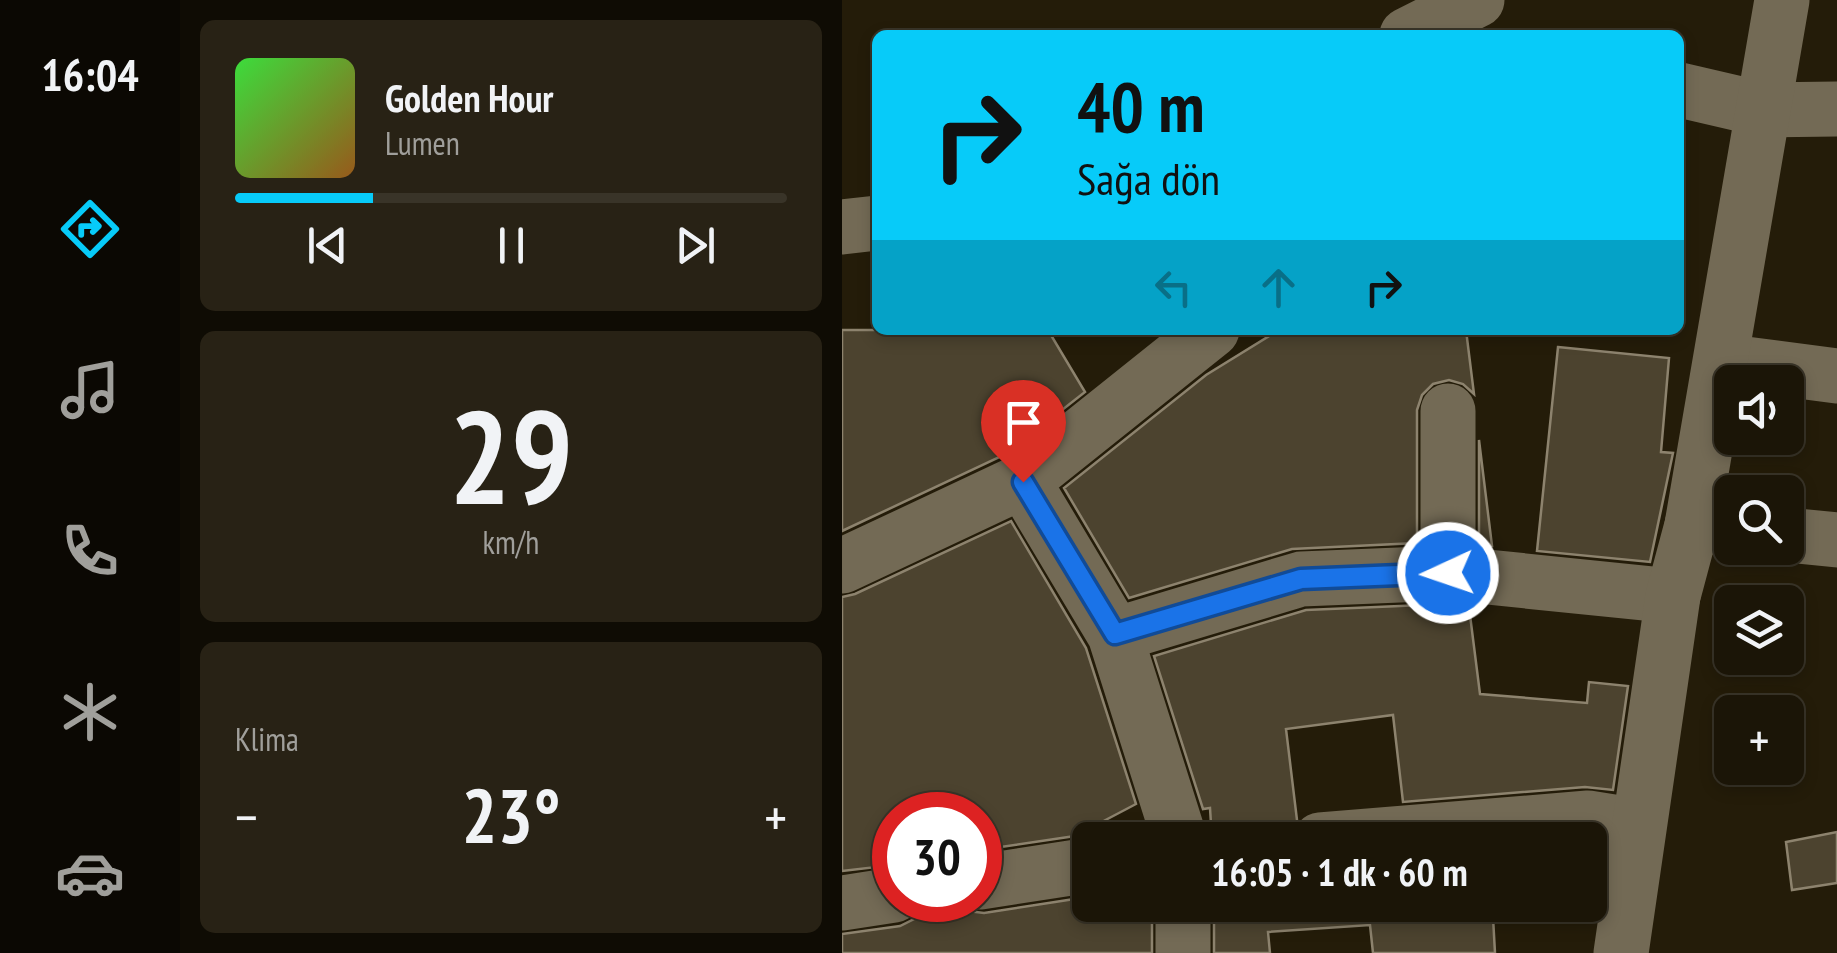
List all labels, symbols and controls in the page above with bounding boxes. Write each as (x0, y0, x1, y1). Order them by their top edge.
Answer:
text: 16:04 (41, 45, 139, 103)
text: 40 m (1077, 61, 1205, 151)
icon: right (912, 70, 1042, 200)
text: Golden Hour (385, 73, 554, 122)
text: Lumen (385, 122, 460, 164)
text: Sağa dön (1077, 149, 1220, 207)
icon: directions (55, 194, 125, 264)
icon: previous (300, 218, 355, 273)
icon: pause (484, 218, 539, 273)
icon: next (668, 218, 723, 273)
icon: left (1146, 260, 1201, 315)
icon: ahead (1251, 260, 1306, 315)
icon: right (1356, 260, 1411, 315)
icon: music (55, 355, 125, 425)
map controls (1714, 365, 1804, 785)
button: sound (1714, 365, 1804, 455)
text: 29 (449, 372, 573, 540)
pin (981, 380, 1066, 483)
icon: arrive (996, 395, 1051, 450)
button: search (1714, 475, 1804, 565)
icon: phone (55, 516, 125, 586)
text: km/h (483, 521, 539, 563)
position arrow (1396, 521, 1500, 625)
button: layers (1714, 585, 1804, 675)
icon: climate (55, 677, 125, 747)
button: + (1714, 695, 1804, 785)
text: Klima (235, 718, 299, 760)
text: 23° (461, 767, 561, 864)
text: − (235, 781, 258, 852)
text: + (764, 781, 787, 852)
speed limit sign: 30 (872, 792, 1002, 922)
icon: car (55, 838, 125, 908)
text: 16:05 · 1 dk · 60 m (1211, 847, 1468, 896)

